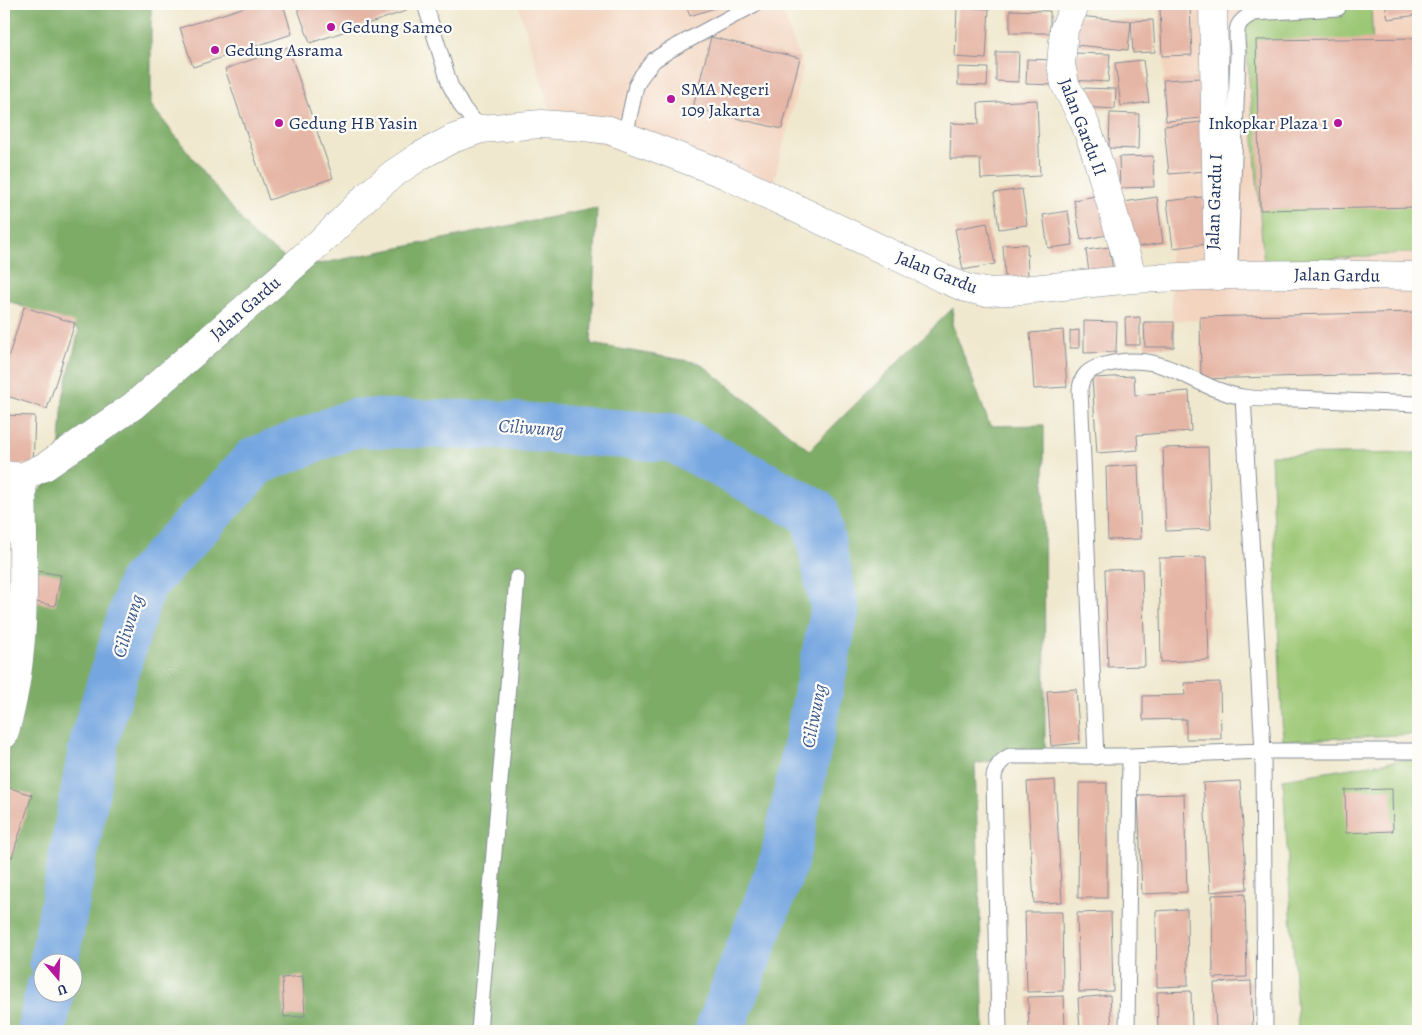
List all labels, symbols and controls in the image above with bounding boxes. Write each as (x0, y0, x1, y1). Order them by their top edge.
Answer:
place label: Gedung Sameo (341, 15, 452, 39)
marker: Gedung Sameo (325, 21, 337, 33)
place label: Gedung Asrama (225, 38, 343, 62)
marker: Gedung Asrama (209, 44, 221, 56)
street label: Jalan Gardu II (1053, 75, 1113, 179)
place label: SMA Negeri 109 Jakarta (681, 77, 769, 122)
marker: SMA Negeri 109 Jakarta (665, 93, 677, 105)
place label: Gedung HB Yasin (289, 111, 418, 135)
place label: Inkopkar Plaza 1 (1208, 111, 1328, 135)
marker: Gedung HB Yasin (273, 117, 285, 129)
marker: Inkopkar Plaza 1 (1332, 117, 1344, 129)
street label: Jalan Gardu I (1200, 153, 1228, 251)
street label: Jalan Gardu (893, 245, 982, 299)
street label: Jalan Gardu (1294, 262, 1381, 288)
street label: Jalan Gardu (205, 270, 286, 345)
water label: Ciliwung (498, 413, 565, 443)
water label: Ciliwung (106, 590, 150, 661)
water label: Ciliwung (795, 681, 833, 750)
north arrow (32, 952, 82, 1002)
text: U (55, 979, 70, 1000)

